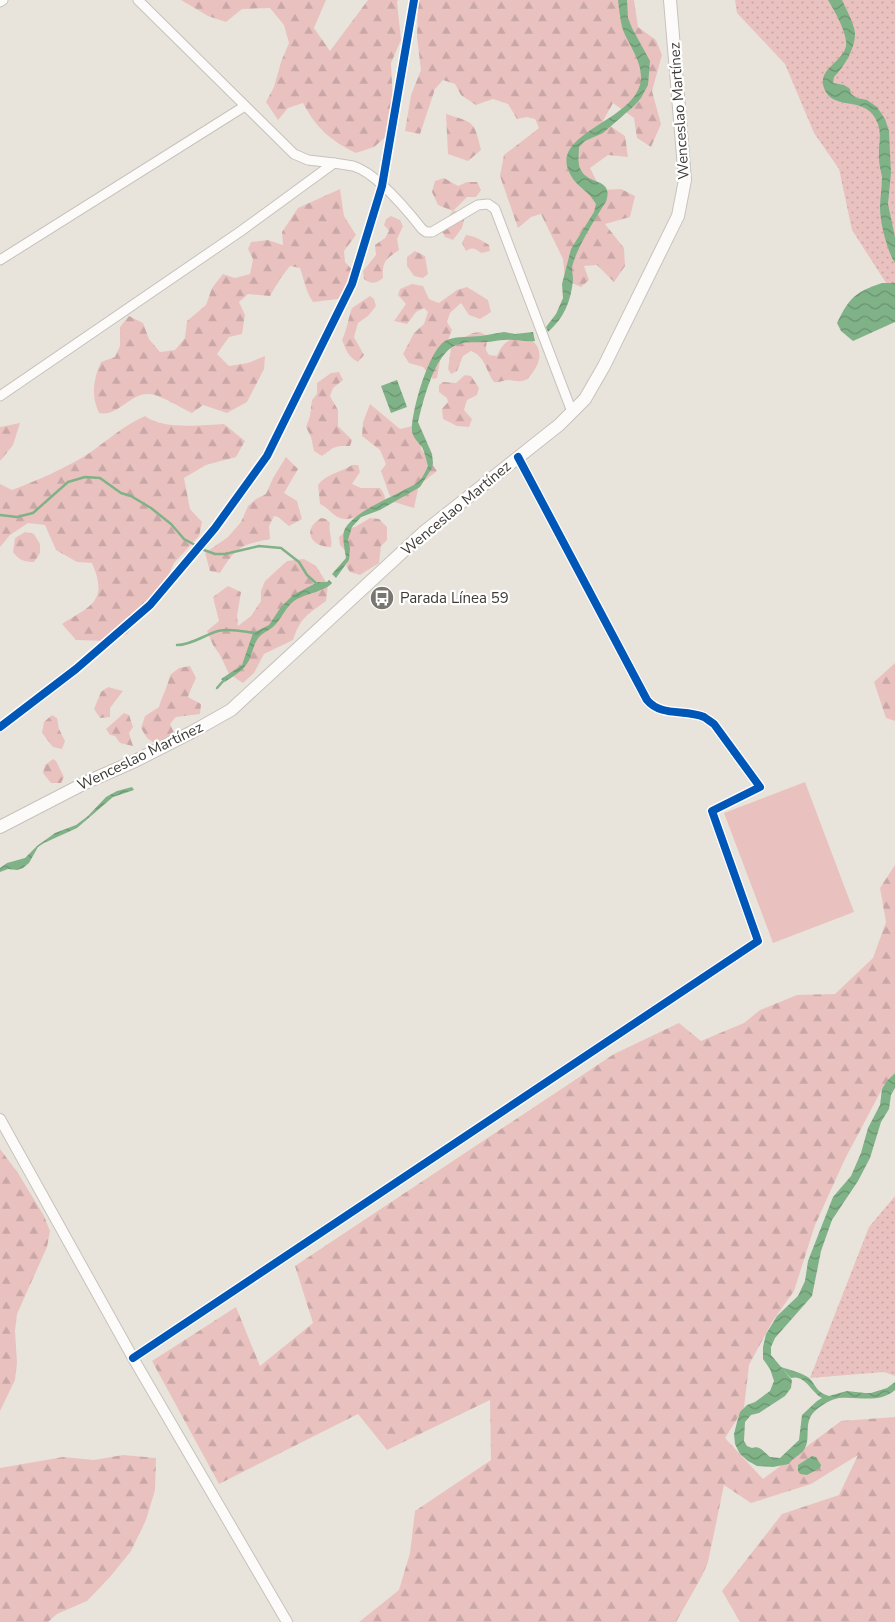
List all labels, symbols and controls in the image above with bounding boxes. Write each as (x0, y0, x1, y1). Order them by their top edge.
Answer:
street label: Wenceslao Martínez (664, 42, 694, 180)
street label: Wenceslao Martínez (397, 456, 515, 560)
bus stop icon: Parada Línea 59 (369, 585, 395, 611)
place label: Parada Línea 59 (400, 588, 509, 608)
street label: Wenceslao Martínez (74, 717, 206, 795)

